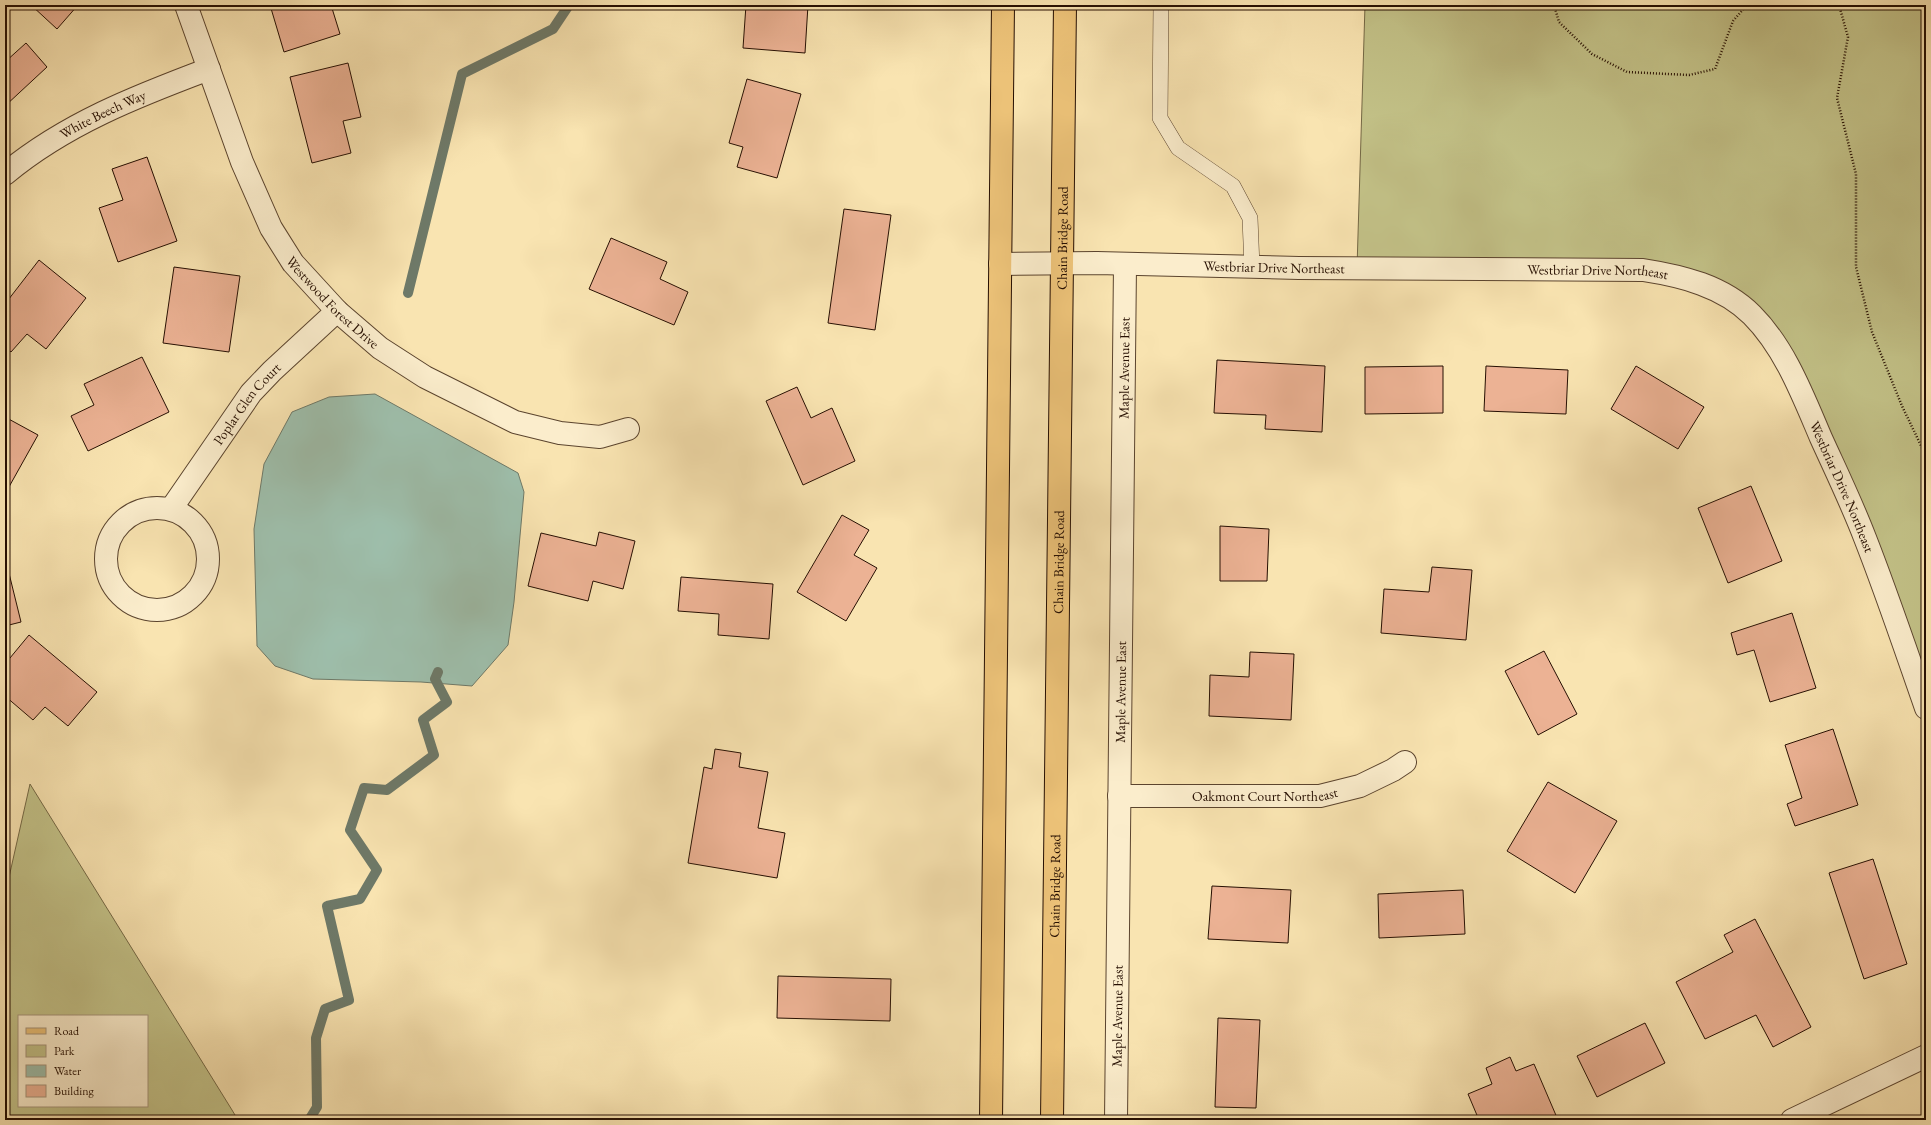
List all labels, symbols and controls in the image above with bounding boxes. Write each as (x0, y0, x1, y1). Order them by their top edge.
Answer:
street label: White Beech Way (56, 85, 149, 143)
street label: Chain Bridge Road (1053, 185, 1072, 290)
street label: Westwood Forest Drive (282, 253, 383, 353)
street label: Westbriar Drive Northeast (1203, 257, 1345, 277)
street label: Westbriar Drive Northeast (1527, 260, 1671, 283)
street label: Maple Avenue East (1114, 316, 1133, 419)
street label: Poplar Glen Court (209, 358, 285, 448)
street label: Westbriar Drive Northeast (1806, 418, 1879, 555)
street label: Chain Bridge Road (1049, 509, 1068, 614)
street label: Maple Avenue East (1111, 640, 1130, 743)
street label: Oakmont Court Northeast (1192, 783, 1340, 805)
street label: Chain Bridge Road (1045, 833, 1064, 938)
street label: Maple Avenue East (1108, 964, 1127, 1067)
legend (18, 1015, 148, 1107)
text: Road (54, 1023, 80, 1039)
text: Park (54, 1043, 75, 1059)
text: Water (54, 1063, 81, 1079)
text: Building (54, 1083, 95, 1099)

